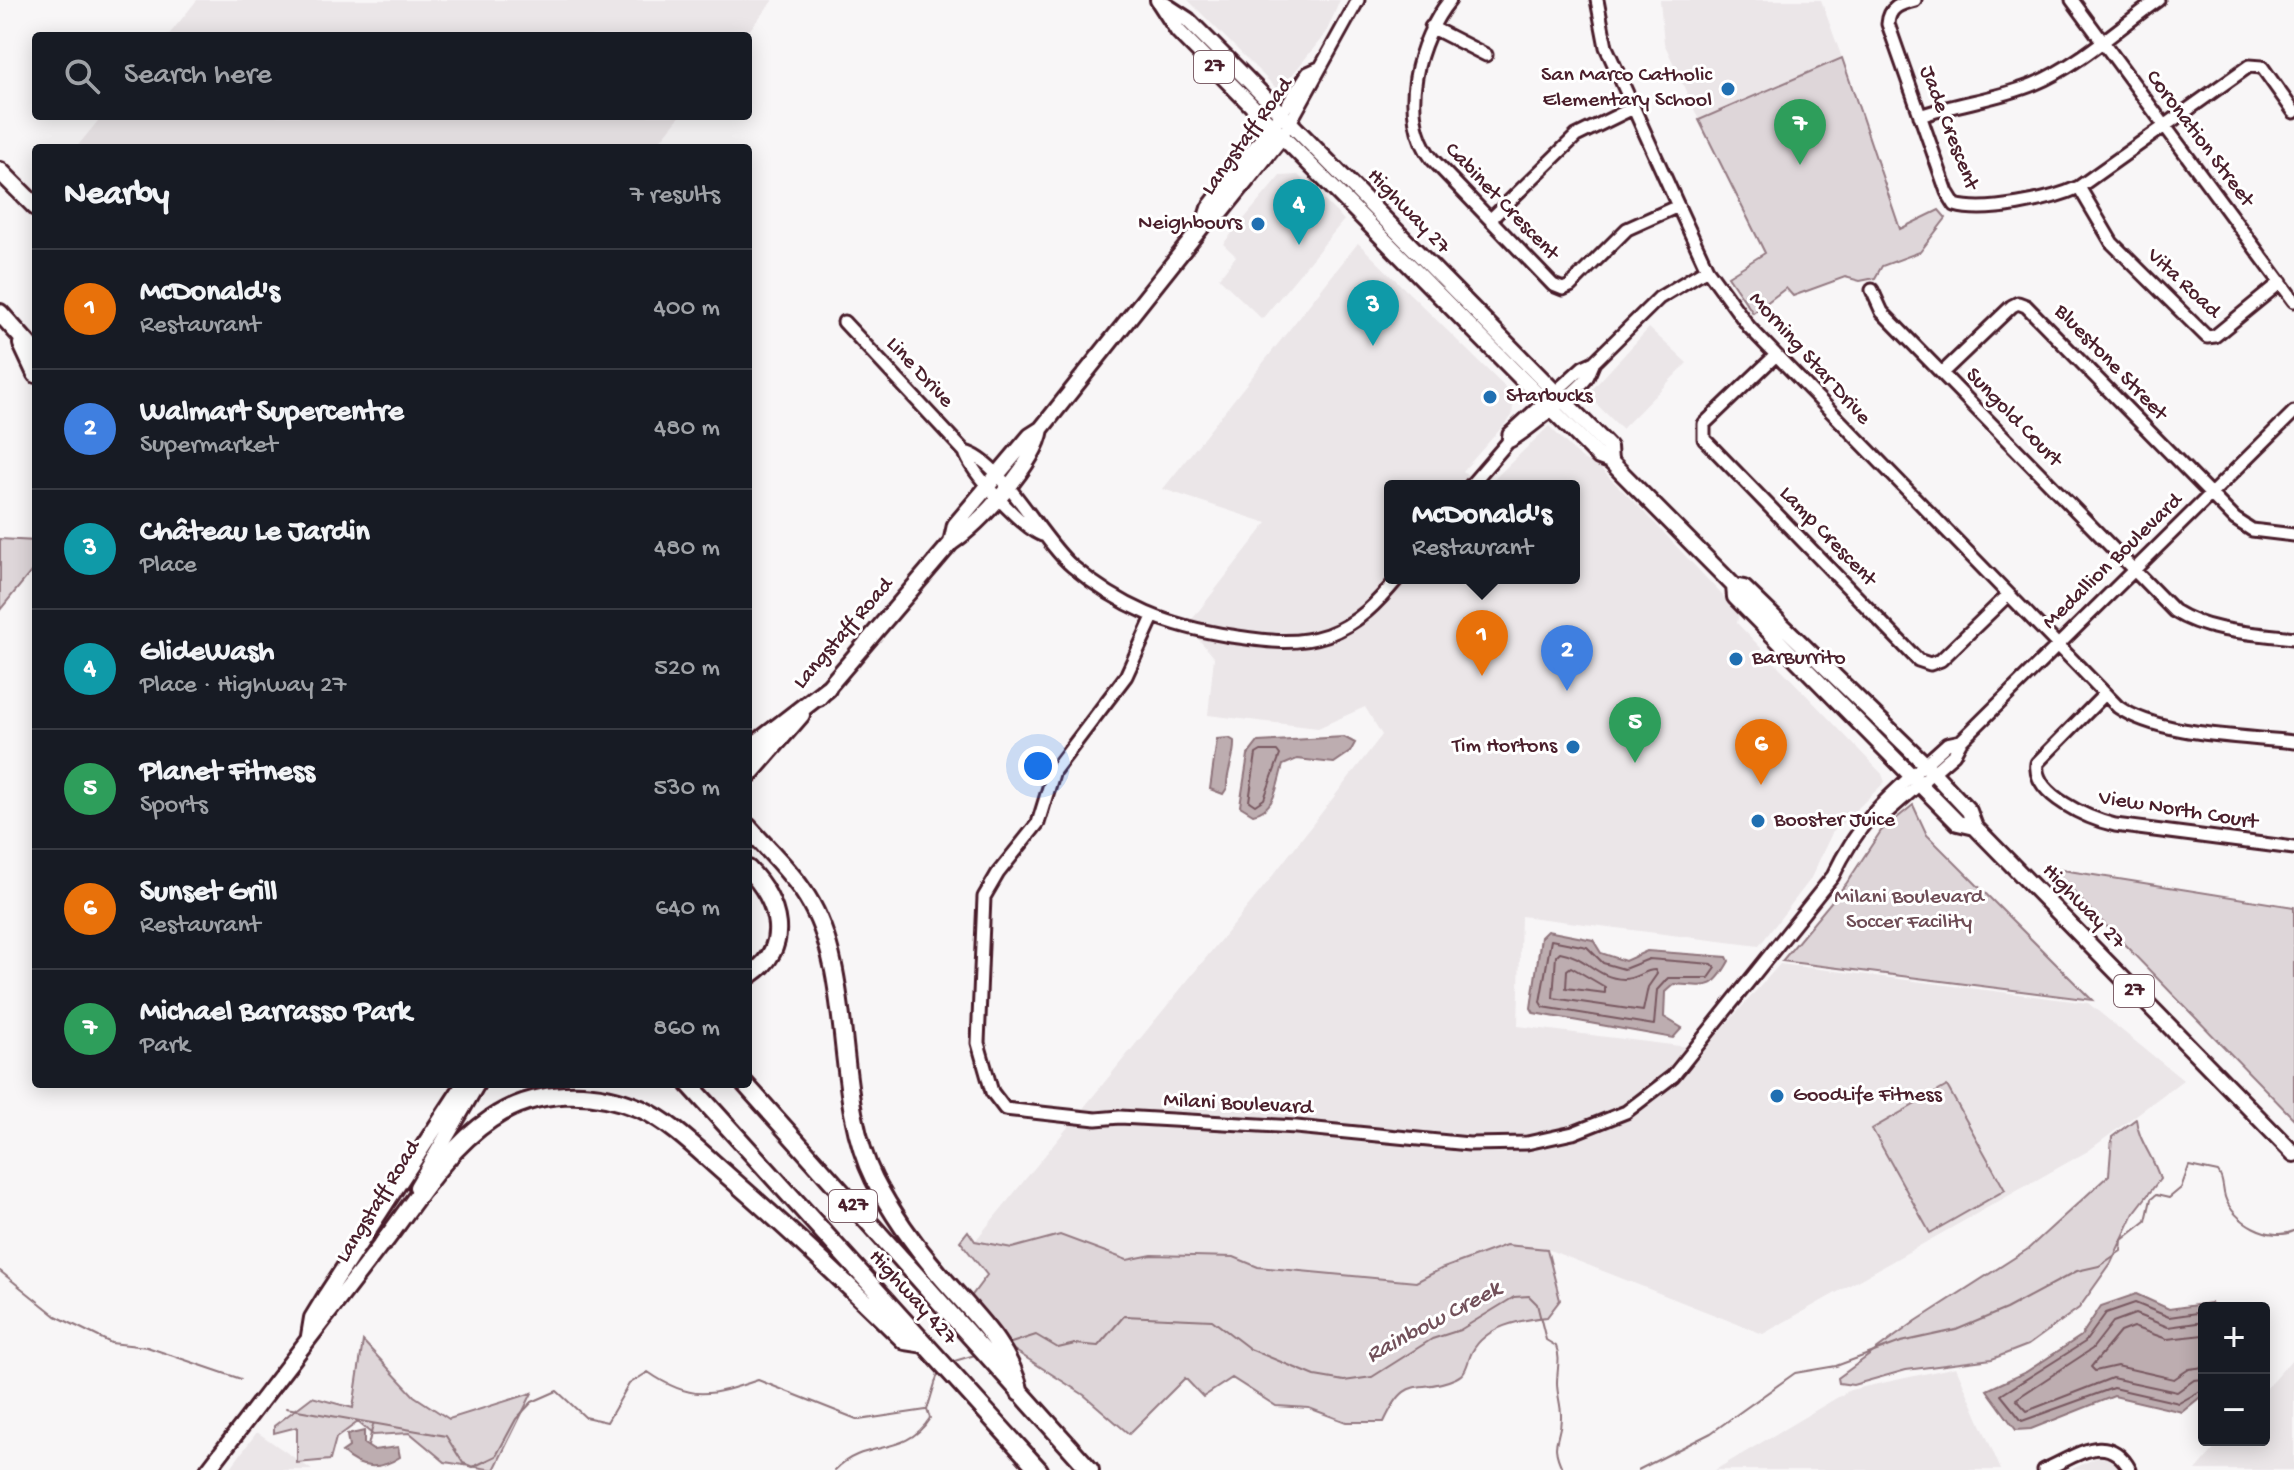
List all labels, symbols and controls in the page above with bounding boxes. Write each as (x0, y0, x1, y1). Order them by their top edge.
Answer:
search box (32, 32, 752, 120)
road number: 27 (1194, 51, 1234, 83)
icon: search (60, 54, 104, 98)
text: Search here (124, 59, 272, 94)
street label: Jade Crescent (1912, 62, 1984, 196)
place label: San Marco Catholic Elementary School (1541, 63, 1714, 114)
street label: Coronation Street (2139, 65, 2260, 214)
street label: Langstaff Road (1197, 71, 1301, 201)
marker: San Marco Catholic Elementary School (1719, 80, 1737, 98)
pin: 7 (1774, 99, 1826, 165)
street label: Cabinet Crescent (1438, 138, 1565, 268)
street label: Highway 27 (1361, 164, 1456, 261)
text: Nearby (64, 176, 169, 216)
pin: 4 (1273, 179, 1325, 245)
text: 7 results (630, 181, 720, 212)
place label: Neighbours (1138, 211, 1243, 237)
marker: Neighbours (1249, 215, 1267, 233)
street label: Vita Road (2140, 243, 2227, 326)
text: McDonald's (140, 276, 280, 311)
pin: 3 (1347, 280, 1399, 346)
street label: Morning Star Drive (1742, 287, 1876, 431)
text: 1 (85, 294, 95, 325)
text: 400 m (654, 294, 720, 325)
street label: Bluestone Street (2047, 299, 2174, 428)
text: Restaurant (140, 311, 260, 342)
street label: Line Drive (880, 332, 959, 414)
street label: Sungold Court (1959, 363, 2068, 475)
place label: Starbucks (1506, 384, 1593, 410)
marker: Starbucks (1481, 388, 1499, 406)
text: Walmart Supercentre (140, 396, 404, 431)
text: 2 (84, 414, 96, 445)
text: 480 m (654, 414, 720, 445)
text: Supermarket (140, 431, 277, 462)
popup (1384, 480, 1580, 584)
street label: Lamp Crescent (1773, 481, 1883, 594)
street label: Medallion Boulevard (2037, 487, 2190, 636)
text: McDonald's (1412, 499, 1552, 534)
text: Château Le Jardin (140, 516, 370, 551)
text: 3 (83, 534, 97, 565)
text: 480 m (654, 534, 720, 565)
text: Restaurant (1412, 534, 1533, 565)
text: Place (140, 551, 197, 582)
street label: Langstaff Road (789, 571, 901, 695)
pin: 1 (1456, 610, 1508, 676)
pin: 2 (1541, 625, 1593, 691)
text: GlideWash (140, 636, 274, 671)
place label: BarBurrito (1751, 646, 1846, 672)
marker: BarBurrito (1727, 650, 1745, 668)
text: 4 (84, 654, 96, 685)
text: 520 m (654, 654, 720, 685)
text: Place · Highway 27 (140, 671, 346, 702)
pin: 5 (1609, 697, 1661, 763)
pin: 6 (1735, 719, 1787, 785)
place label: Tim Hortons (1450, 734, 1558, 760)
marker: Tim Hortons (1564, 738, 1582, 756)
your location (1018, 746, 1058, 786)
text: Planet Fitness (140, 756, 315, 791)
text: 5 (83, 774, 97, 805)
text: 530 m (653, 774, 720, 805)
street label: View North Court (2096, 785, 2261, 837)
text: Sports (140, 791, 208, 822)
place label: Booster Juice (1773, 808, 1896, 834)
marker: Booster Juice (1749, 812, 1767, 830)
street label: Highway 27 (2036, 859, 2131, 956)
text: Sunset Grill (140, 876, 277, 911)
park label: Milani Boulevard Soccer Facility (1834, 885, 1986, 936)
text: 6 (83, 894, 97, 925)
text: 640 m (655, 894, 720, 925)
text: Restaurant (140, 911, 260, 942)
road number: 27 (2114, 975, 2154, 1007)
text: Michael Barrasso Park (140, 996, 411, 1031)
text: 7 (83, 1014, 97, 1045)
text: 860 m (653, 1014, 720, 1045)
text: Park (140, 1031, 190, 1062)
place label: GoodLife Fitness (1793, 1083, 1943, 1109)
marker: GoodLife Fitness (1768, 1087, 1786, 1105)
street label: Milani Boulevard (1163, 1088, 1315, 1122)
street label: Langstaff Road (331, 1134, 428, 1268)
road number: 427 (829, 1190, 877, 1222)
street label: Highway 427 (862, 1245, 962, 1352)
water label: Rainbow Creek (1361, 1274, 1509, 1371)
map controls (2198, 1302, 2270, 1446)
button: + (2198, 1302, 2270, 1374)
button: − (2198, 1374, 2270, 1446)

